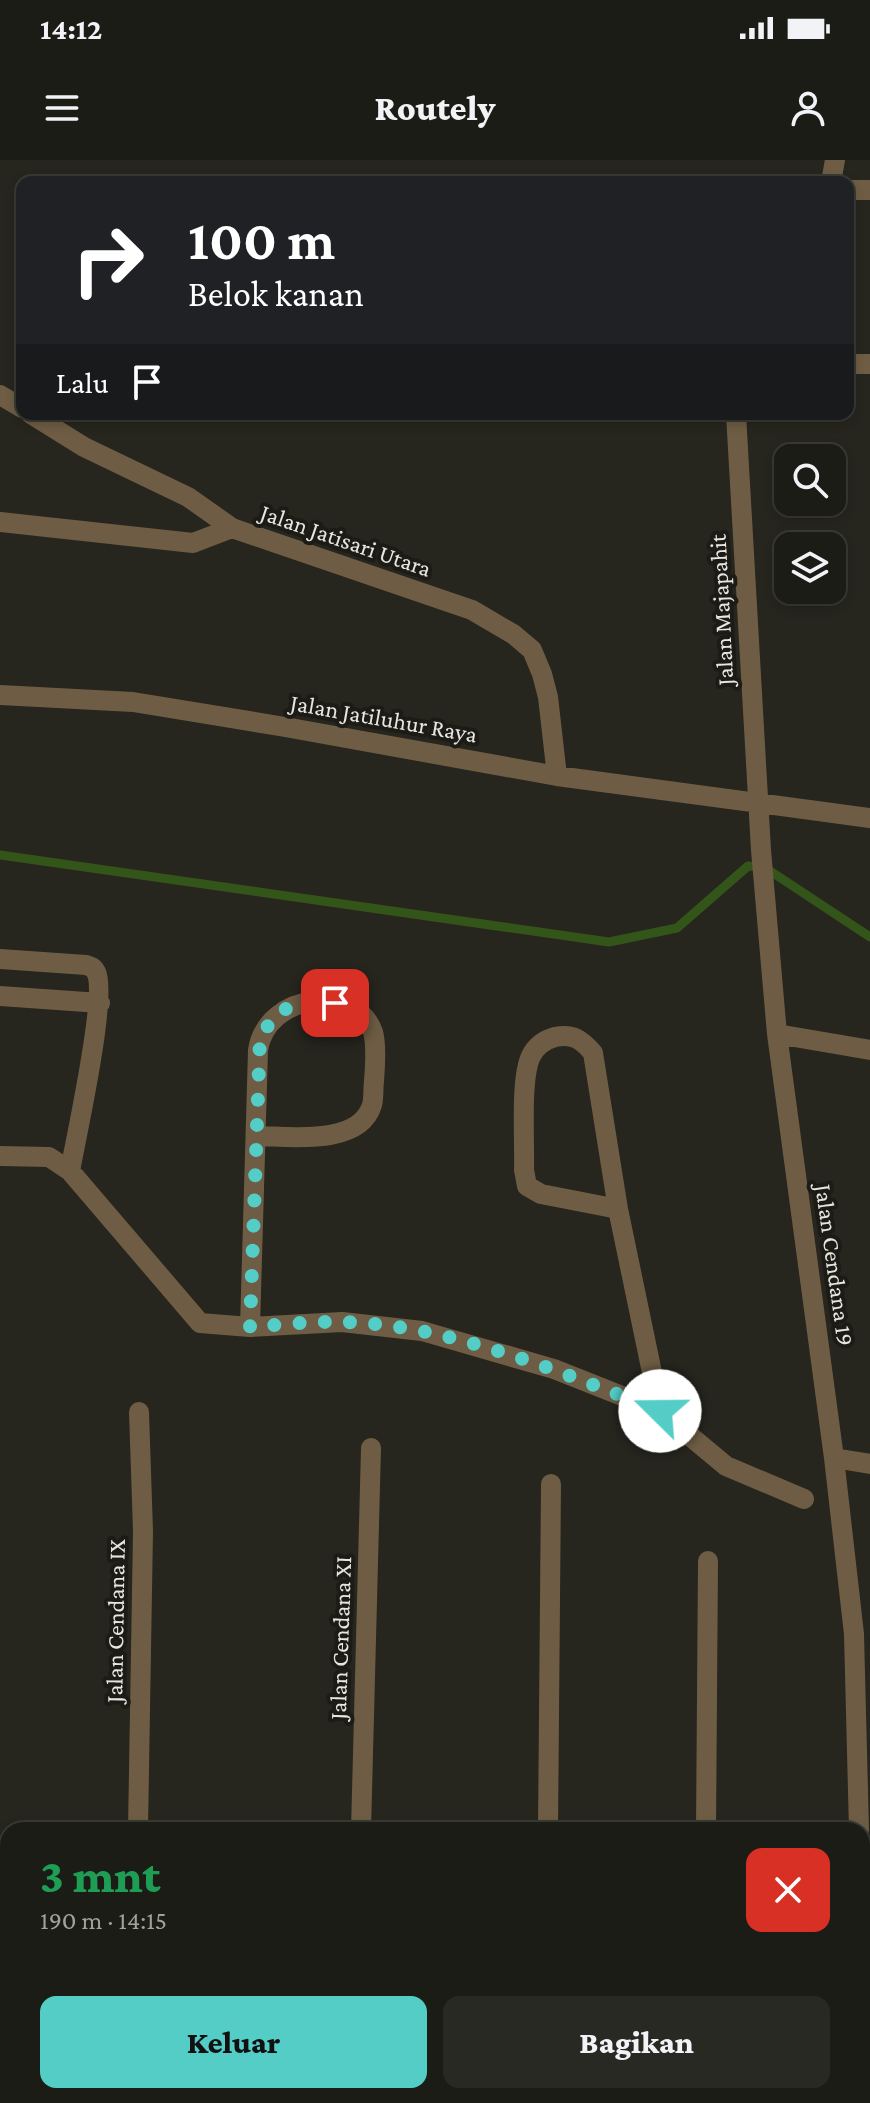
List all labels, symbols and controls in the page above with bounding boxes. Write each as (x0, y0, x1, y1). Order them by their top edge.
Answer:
text: 14:12 (40, 12, 102, 45)
icon: menu (40, 86, 84, 130)
icon: person (786, 86, 830, 130)
text: Routely (375, 88, 495, 128)
icon: right (56, 208, 160, 312)
text: 100 m (188, 209, 335, 271)
text: Belok kanan (188, 274, 364, 314)
icon: arrive (125, 360, 169, 404)
text: Lalu (56, 366, 109, 399)
map controls (774, 444, 846, 604)
button: search (774, 444, 846, 516)
street label: Jalan Jatisari Utara (255, 497, 435, 582)
street label: Jalan Majapahit (703, 532, 739, 688)
button: layers (774, 532, 846, 604)
street label: Jalan Jatiluhur Raya (286, 688, 480, 748)
pin (301, 969, 369, 1037)
icon: arrive (313, 981, 357, 1025)
street label: Jalan Cendana 19 (810, 1180, 860, 1348)
position arrow (618, 1369, 702, 1453)
street label: Jalan Cendana IX (100, 1539, 130, 1705)
street label: Jalan Cendana XI (324, 1556, 356, 1722)
button: close (746, 1848, 830, 1932)
text: 3 mnt (40, 1849, 160, 1902)
text: 190 m · 14:15 (40, 1906, 167, 1935)
button: Keluar (40, 1996, 427, 2088)
button: Bagikan (443, 1996, 830, 2088)

